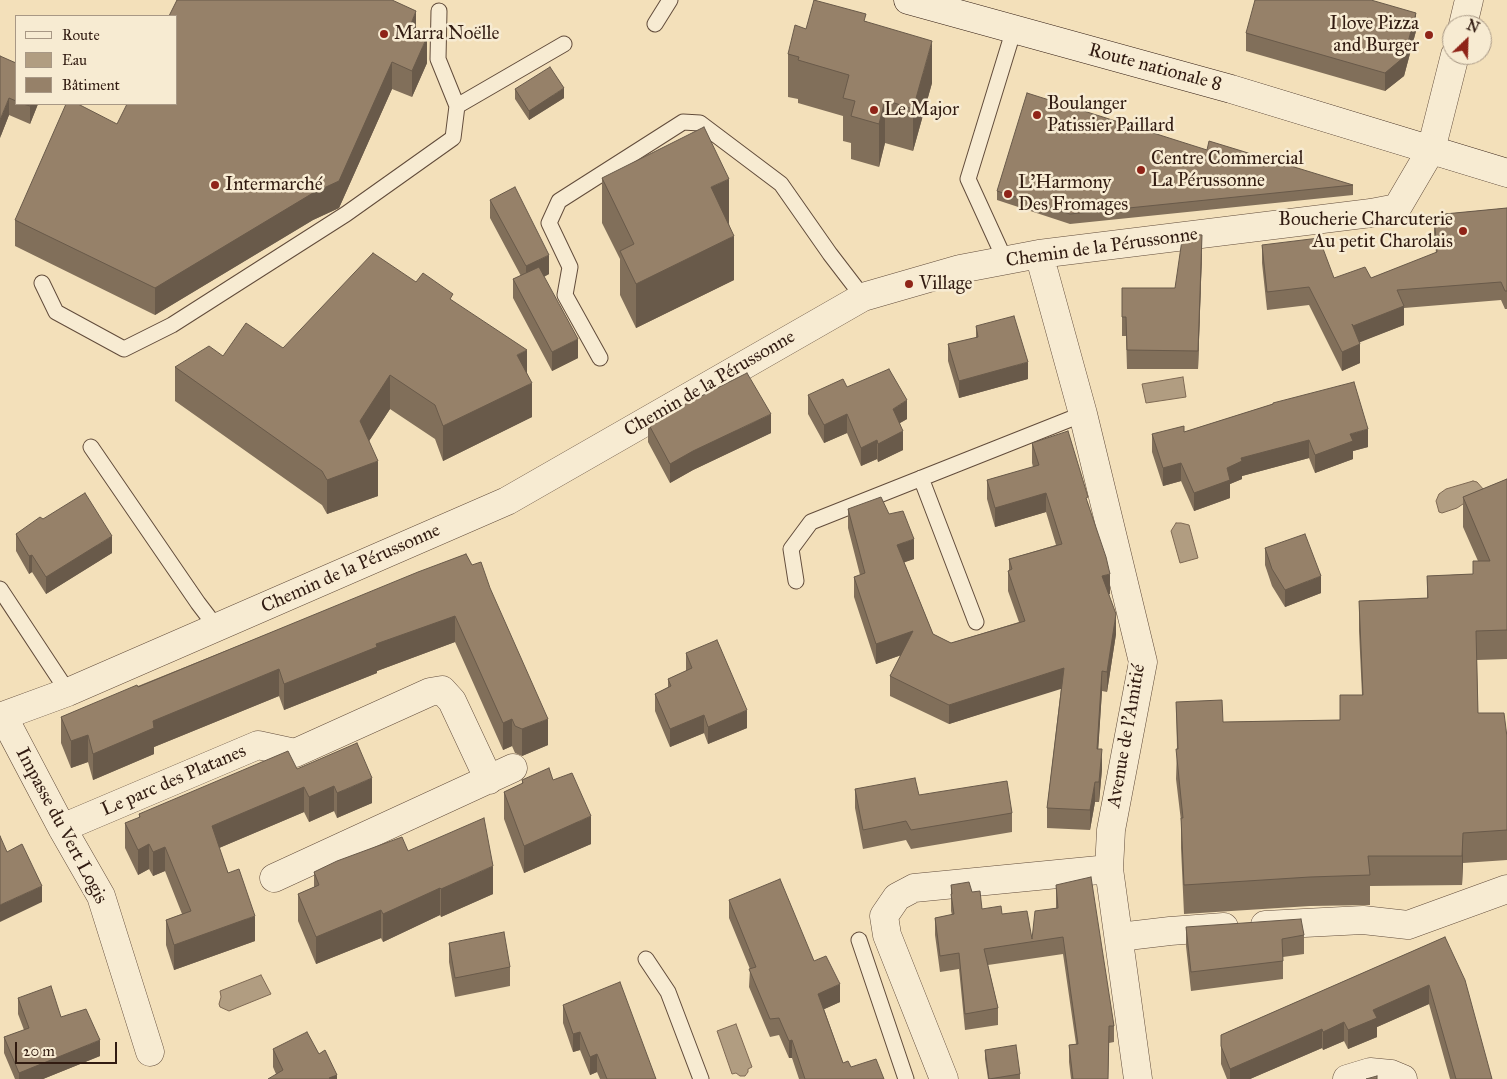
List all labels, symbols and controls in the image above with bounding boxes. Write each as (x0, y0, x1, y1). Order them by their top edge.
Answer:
place label: I love Pizza and Burger (1330, 13, 1419, 57)
legend (15, 15, 178, 105)
north arrow (1442, 15, 1492, 65)
text: N (1464, 17, 1482, 37)
place label: Marra Noëlle (394, 23, 500, 45)
text: Route (62, 26, 100, 44)
marker: Marra Noëlle (378, 28, 390, 40)
marker: I love Pizza and Burger (1423, 29, 1435, 41)
street label: Route nationale 8 (1086, 39, 1224, 97)
text: Eau (62, 51, 87, 69)
text: Bâtiment (62, 76, 120, 94)
place label: Boulanger Patissier Paillard (1047, 93, 1174, 137)
place label: Le Major (884, 99, 959, 121)
marker: Le Major (868, 104, 880, 116)
marker: Boulanger Patissier Paillard (1031, 109, 1043, 121)
place label: Centre Commercial La Pérussonne (1151, 148, 1304, 192)
marker: Centre Commercial La Pérussonne (1135, 164, 1147, 176)
place label: L'Harmony Des Fromages (1018, 172, 1128, 216)
place label: Intermarché (225, 174, 323, 196)
marker: Intermarché (209, 179, 221, 191)
marker: L'Harmony Des Fromages (1002, 188, 1014, 200)
place label: Boucherie Charcuterie Au petit Charolais (1278, 209, 1453, 253)
street label: Chemin de la Pérussonne (1005, 223, 1199, 273)
marker: Boucherie Charcuterie Au petit Charolais (1457, 225, 1469, 237)
place label: Village (919, 273, 973, 295)
marker: Village (903, 278, 915, 290)
street label: Chemin de la Pérussonne (621, 326, 799, 442)
street label: Chemin de la Pérussonne (258, 519, 444, 619)
street label: Avenue de l'Amitié (1103, 662, 1151, 810)
street label: Le parc des Platanes (98, 740, 250, 822)
street label: Impasse du Vert Logis (10, 744, 112, 908)
scale bar (18, 1032, 120, 1064)
text: 20 m (23, 1042, 55, 1060)

